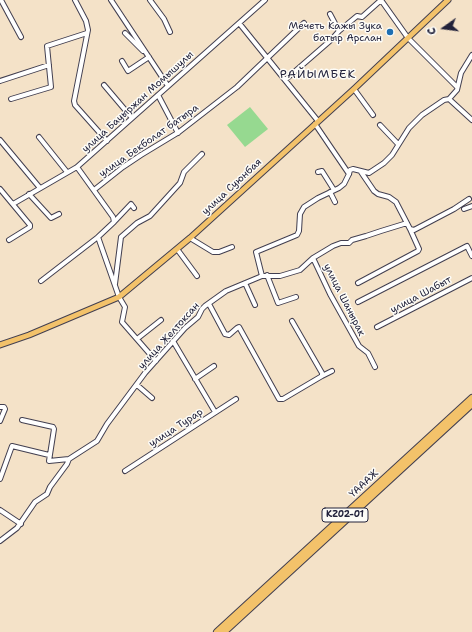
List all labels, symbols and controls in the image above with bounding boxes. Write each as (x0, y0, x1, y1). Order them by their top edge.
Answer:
north arrow (424, 8, 464, 48)
place label: Мечеть Кажы Зука батыр Арслан (289, 20, 382, 44)
text: С (424, 26, 440, 36)
marker: Мечеть Кажы Зука батыр Арслан (385, 27, 395, 37)
street label: улица Бауыржан Момышулы (80, 49, 196, 155)
district label: РАЙЫМБЕК (280, 68, 356, 82)
street label: улица Бекболат батыра (97, 102, 201, 180)
street label: улица Суюнбая (200, 156, 264, 218)
street label: улица Шанырак (321, 262, 367, 338)
street label: улица Шабыт (388, 274, 454, 316)
street label: улица Желтоксан (136, 300, 202, 372)
street label: улица Турар (147, 406, 205, 450)
street label: ҮАААЖ (347, 468, 381, 500)
road number: KZ02-01 (322, 508, 368, 522)

